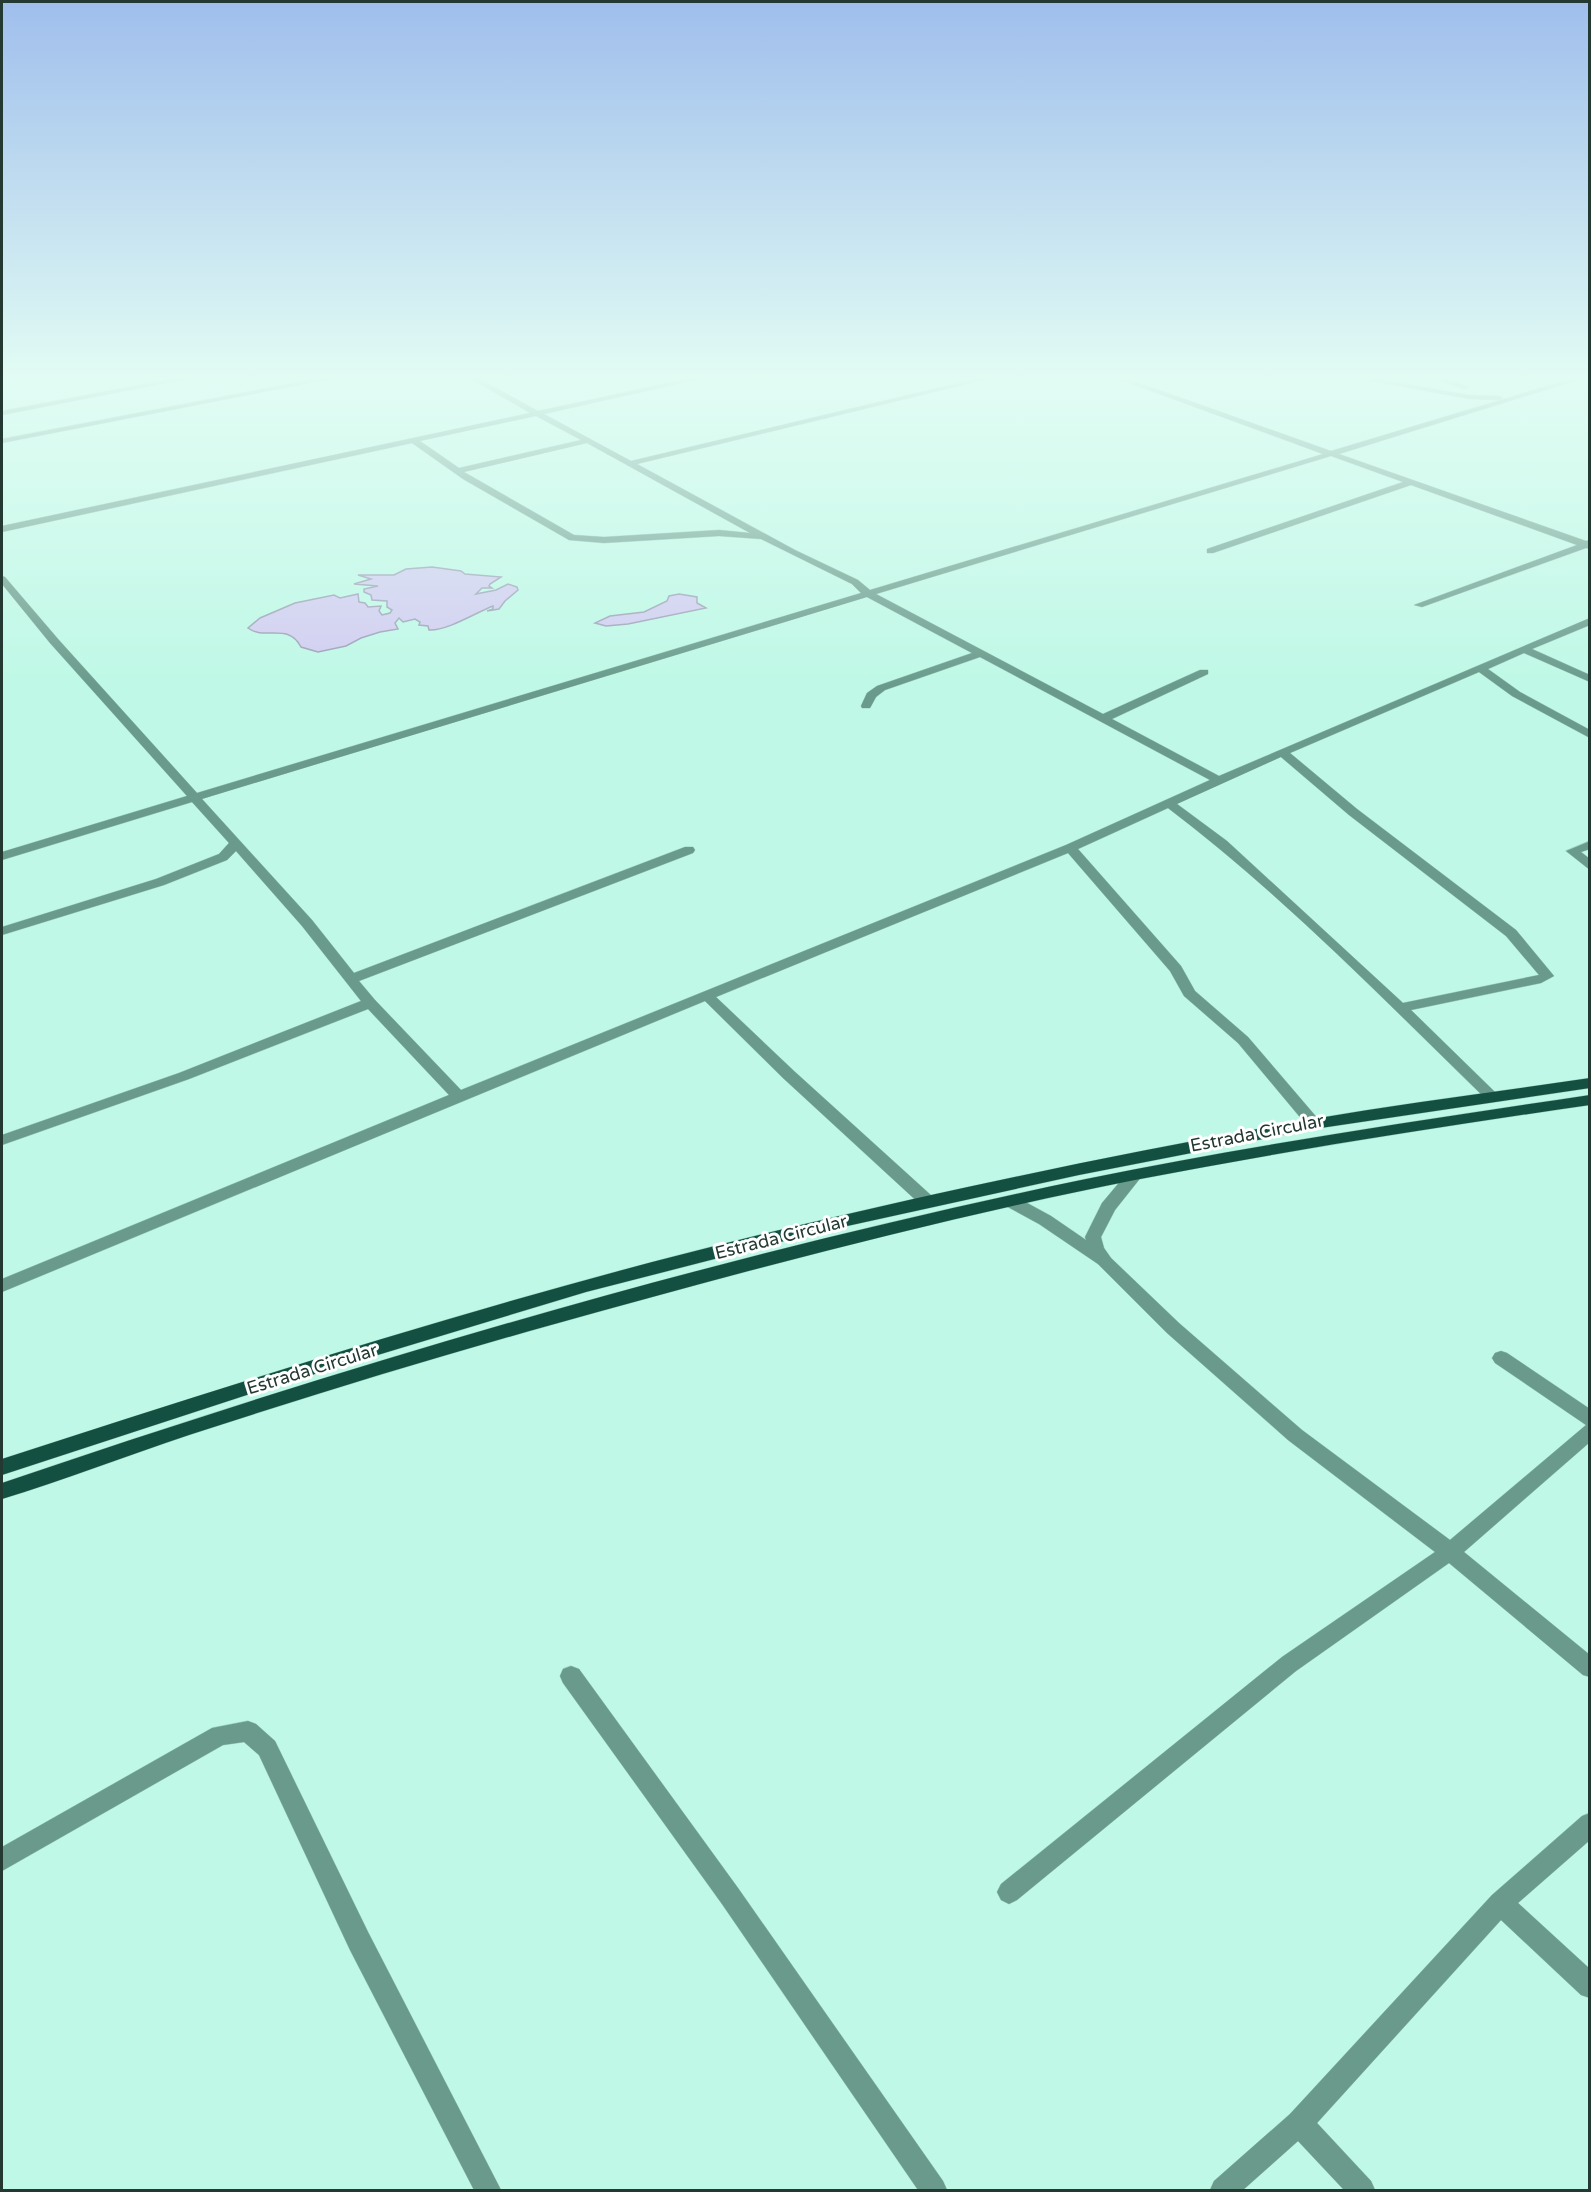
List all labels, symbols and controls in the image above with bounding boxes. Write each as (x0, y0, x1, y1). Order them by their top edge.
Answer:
street label: Estrada Circular (1188, 1109, 1326, 1157)
street label: Estrada Circular (713, 1210, 850, 1264)
street label: Estrada Circular (244, 1339, 380, 1399)

